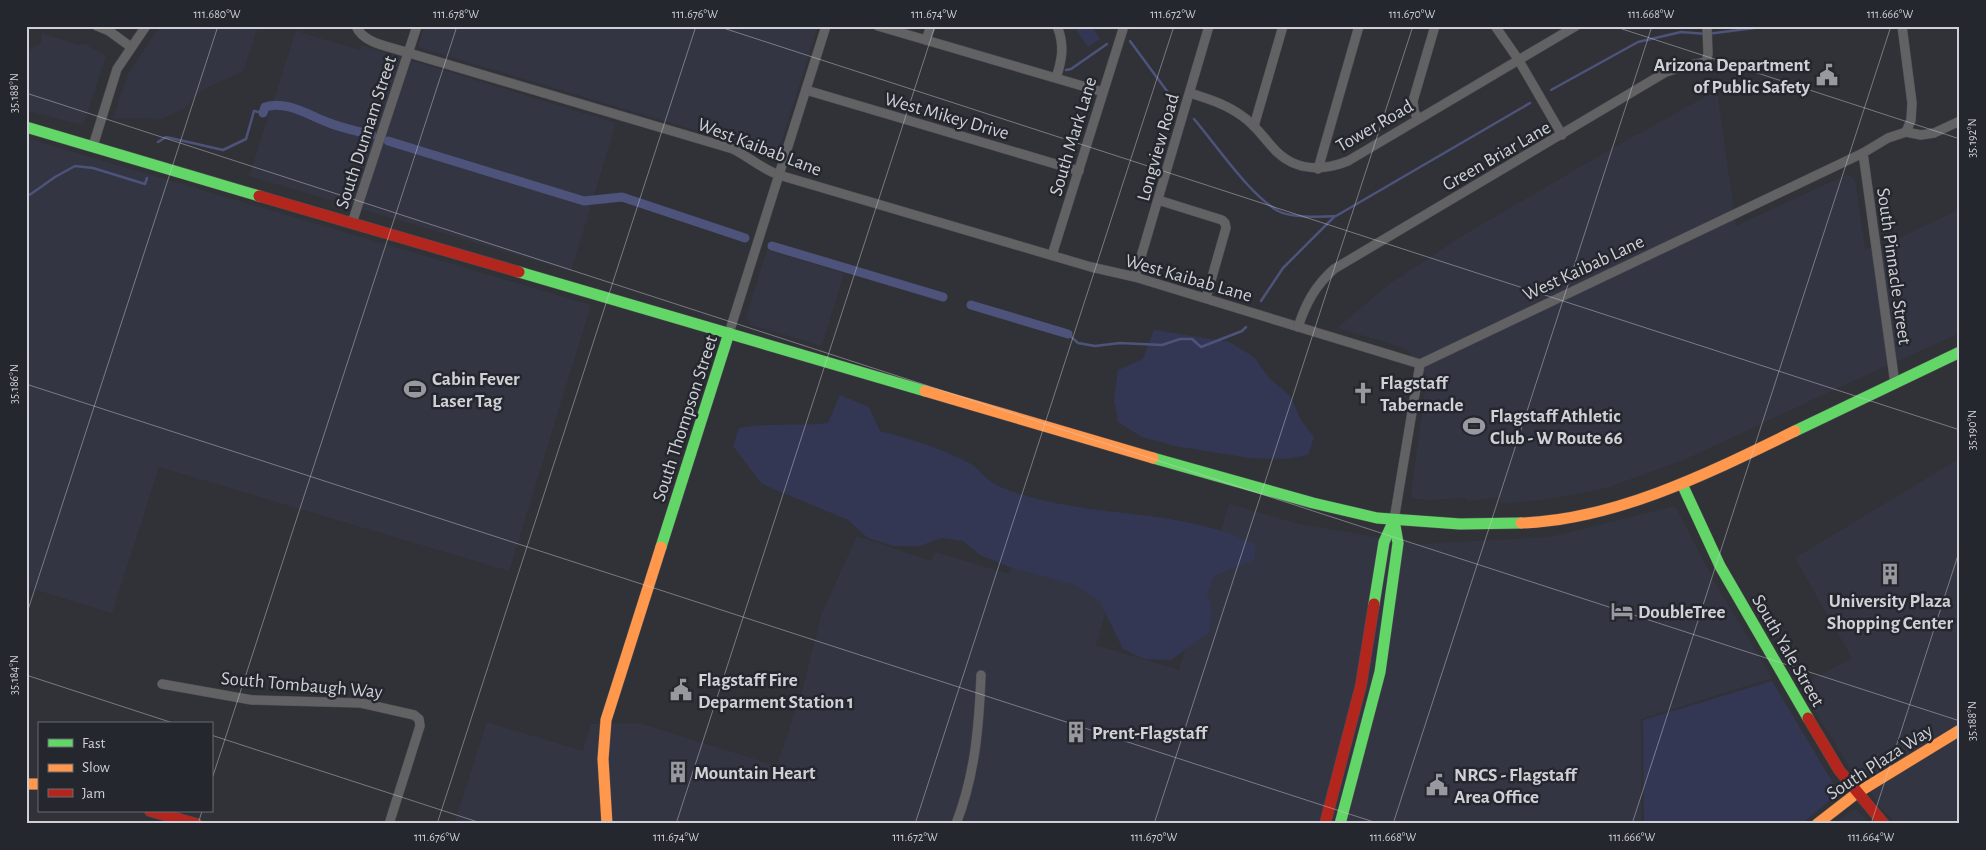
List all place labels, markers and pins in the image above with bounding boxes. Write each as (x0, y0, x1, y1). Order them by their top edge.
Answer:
place label: Arizona Department of Public Safety (1654, 56, 1811, 97)
public building icon: Arizona Department of Public Safety (1814, 62, 1840, 88)
place label: Cabin Fever Laser Tag (432, 370, 520, 411)
place label: Flagstaff Tabernacle (1380, 374, 1463, 415)
sports icon: Cabin Fever Laser Tag (402, 376, 428, 402)
church icon: Flagstaff Tabernacle (1350, 380, 1376, 406)
place label: Flagstaff Athletic Club - W Route 66 (1490, 407, 1623, 448)
sports icon: Flagstaff Athletic Club - W Route 66 (1461, 413, 1487, 439)
building icon: University Plaza Shopping Center (1877, 561, 1903, 587)
place label: University Plaza Shopping Center (1827, 592, 1954, 633)
hotel icon: DoubleTree (1609, 598, 1635, 624)
place label: DoubleTree (1638, 603, 1725, 622)
place label: Flagstaff Fire Deparment Station 1 (698, 671, 854, 712)
public building icon: Flagstaff Fire Deparment Station 1 (668, 677, 694, 703)
building icon: Prent-Flagstaff (1063, 719, 1089, 745)
place label: Prent-Flagstaff (1092, 724, 1209, 743)
building icon: Mountain Heart (665, 759, 691, 785)
place label: Mountain Heart (694, 764, 816, 783)
place label: NRCS - Flagstaff Area Office (1454, 766, 1578, 807)
public building icon: NRCS - Flagstaff Area Office (1424, 772, 1450, 798)

